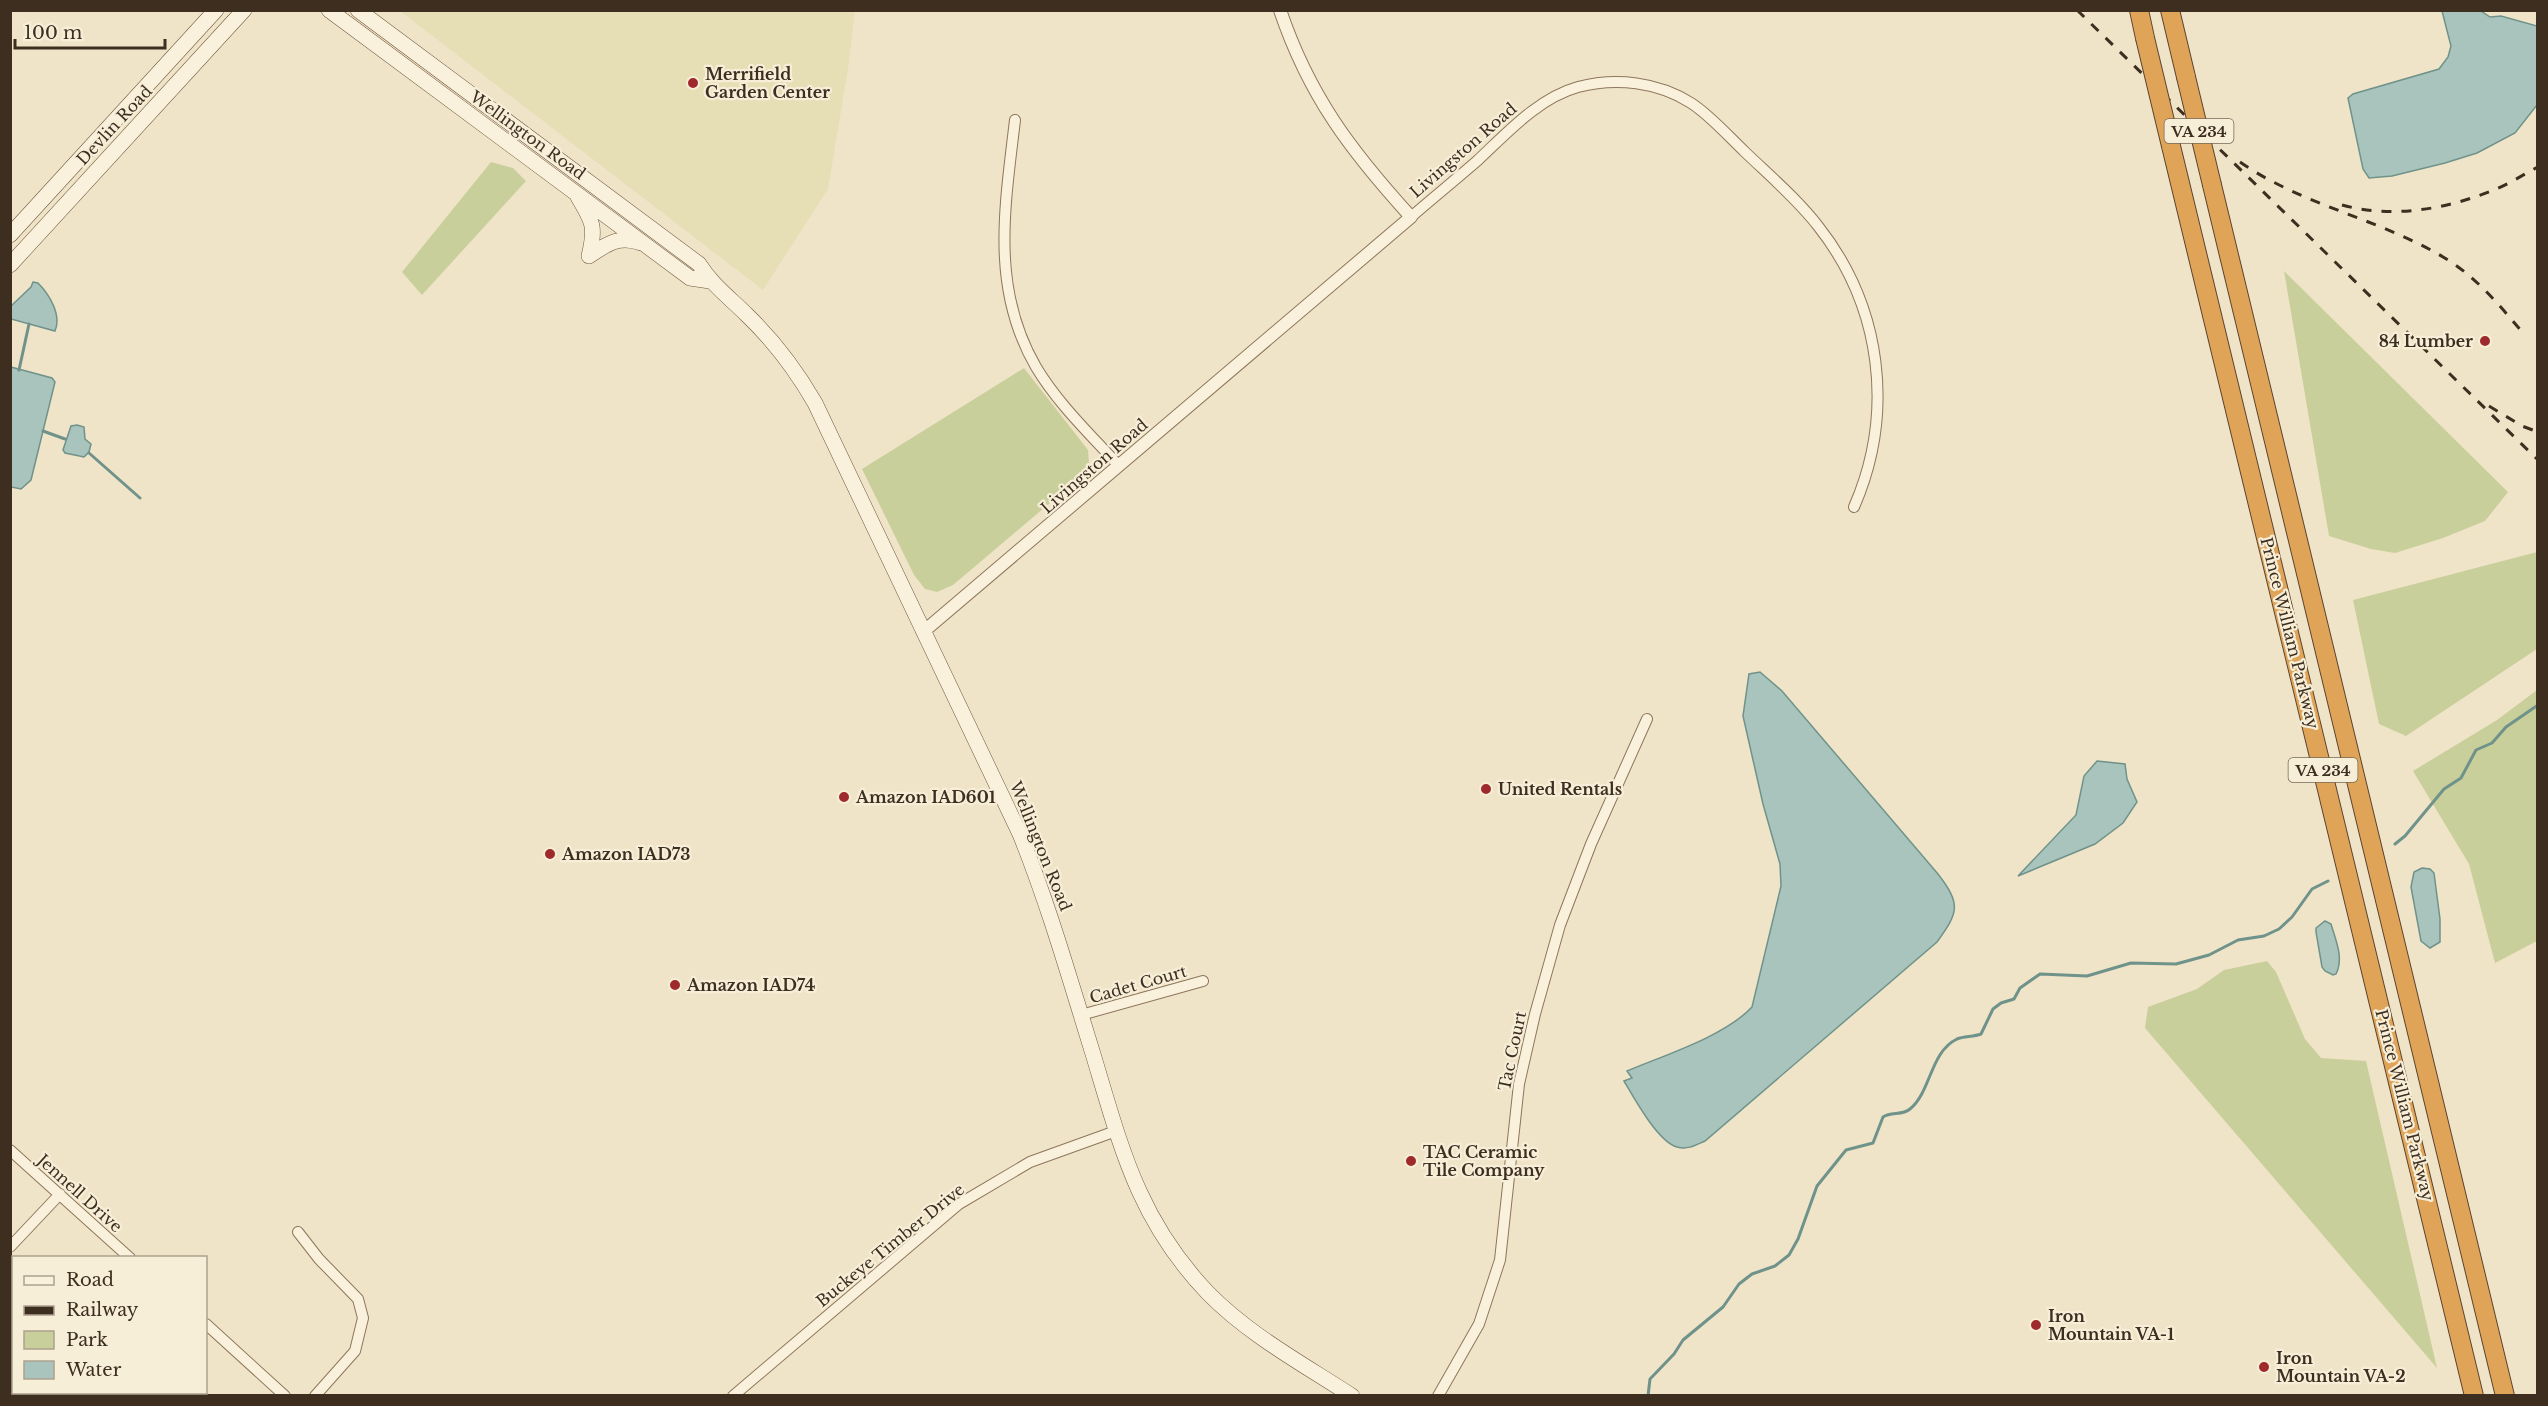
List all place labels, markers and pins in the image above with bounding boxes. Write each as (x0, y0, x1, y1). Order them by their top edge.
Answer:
place label: Merrifield Garden Center (705, 64, 830, 102)
marker: Merrifield Garden Center (686, 76, 700, 90)
place label: 84 Lumber (2379, 331, 2473, 351)
marker: 84 Lumber (2478, 334, 2492, 348)
place label: United Rentals (1498, 779, 1622, 799)
marker: United Rentals (1479, 782, 1493, 796)
place label: Amazon IAD601 (855, 787, 996, 807)
marker: Amazon IAD601 (837, 790, 851, 804)
place label: Amazon IAD73 (561, 844, 690, 864)
marker: Amazon IAD73 (543, 847, 557, 861)
place label: Amazon IAD74 (686, 975, 815, 995)
marker: Amazon IAD74 (668, 978, 682, 992)
place label: TAC Ceramic Tile Company (1423, 1142, 1545, 1180)
marker: TAC Ceramic Tile Company (1404, 1154, 1418, 1168)
place label: Iron Mountain VA-1 (2048, 1306, 2174, 1344)
marker: Iron Mountain VA-1 (2029, 1318, 2043, 1332)
place label: Iron Mountain VA-2 (2276, 1348, 2406, 1386)
marker: Iron Mountain VA-2 (2257, 1360, 2271, 1374)

